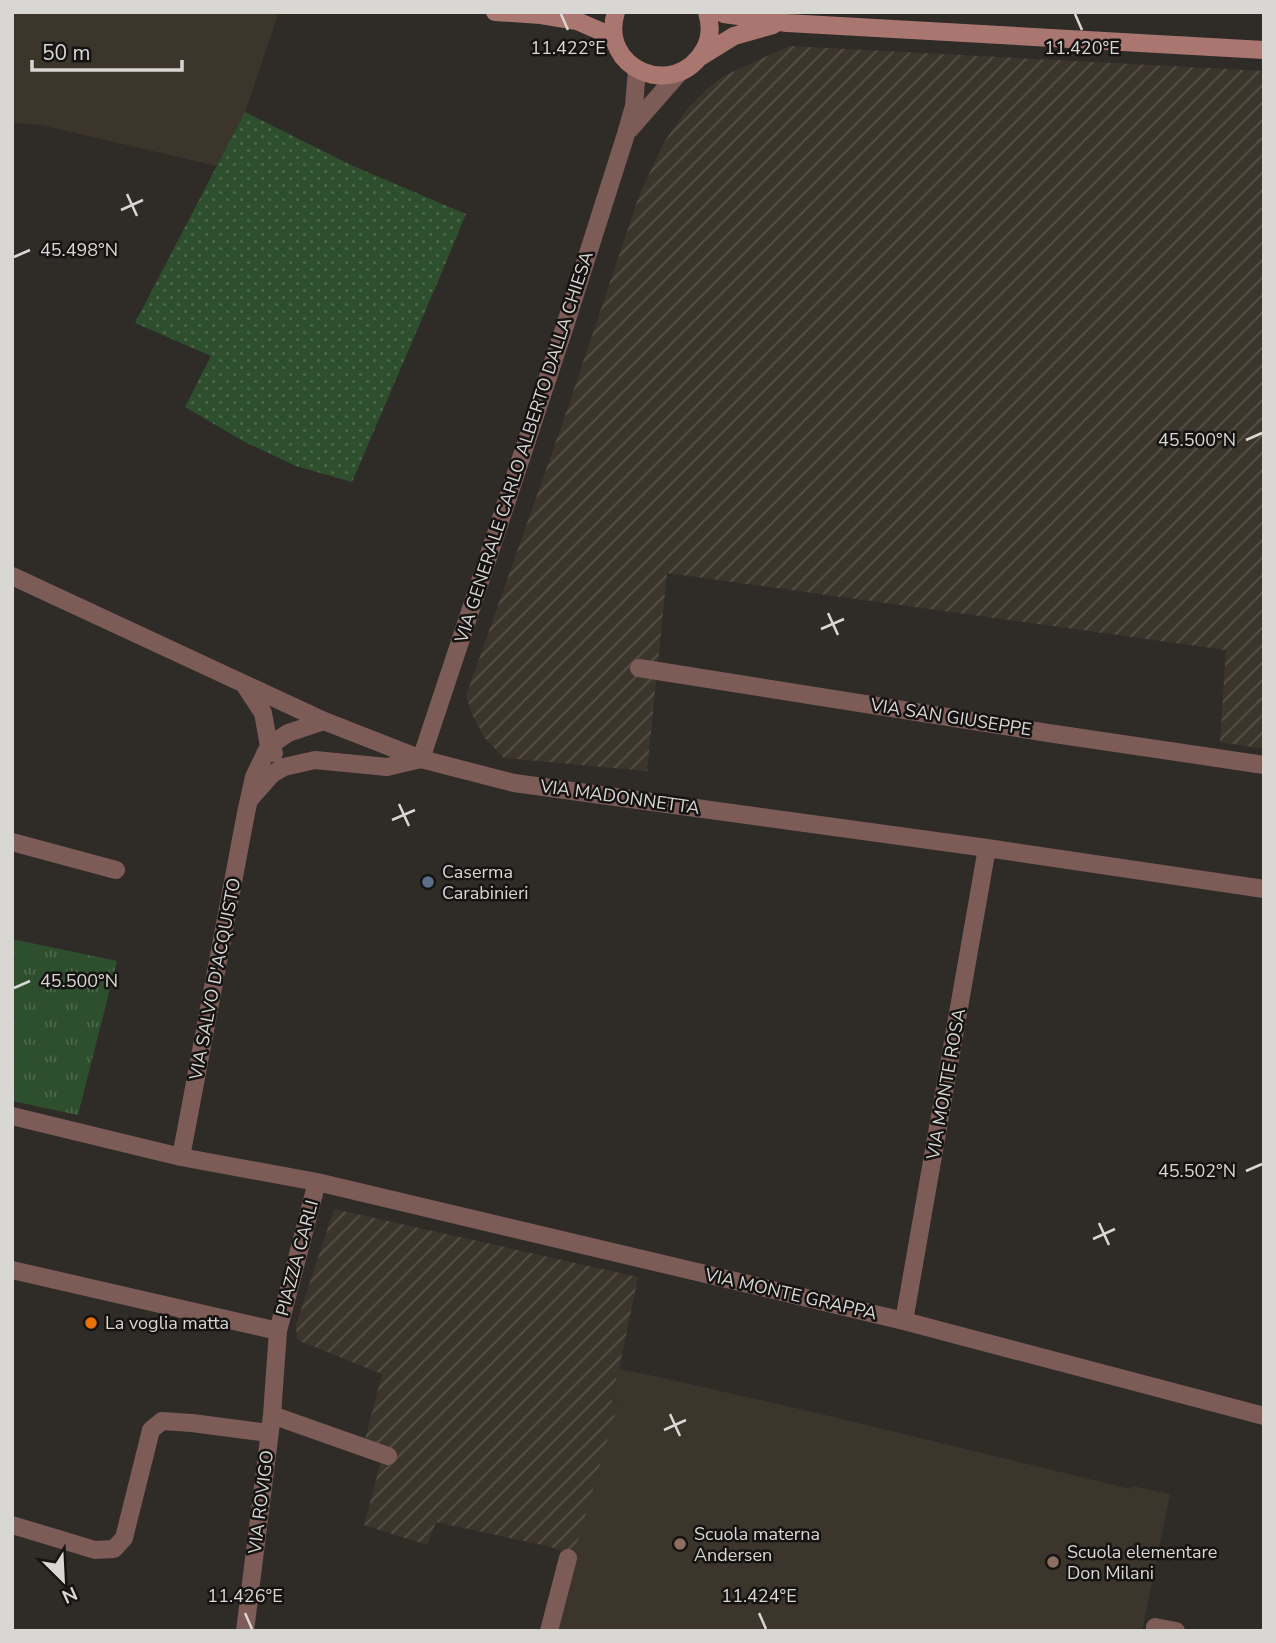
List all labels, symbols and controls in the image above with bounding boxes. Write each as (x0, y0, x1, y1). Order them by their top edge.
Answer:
scale bar (32, 28, 182, 72)
text: 11.422°E (530, 36, 606, 60)
text: 11.420°E (1044, 36, 1120, 60)
text: 50 m (42, 39, 91, 67)
text: 45.498°N (40, 238, 118, 262)
street label: VIA GENERALE CARLO ALBERTO DALLA CHIESA (449, 248, 599, 647)
text: 45.500°N (1158, 428, 1236, 452)
street label: VIA SAN GIUSEPPE (868, 692, 1033, 742)
street label: VIA MADONNETTA (538, 774, 701, 820)
place label: Caserma Carabinieri (442, 860, 529, 905)
marker: Caserma Carabinieri (420, 874, 436, 890)
street label: VIA SALVO D'ACQUISTO (183, 876, 246, 1083)
text: 45.500°N (40, 969, 118, 993)
street label: VIA MONTE ROSA (921, 1007, 971, 1162)
text: 45.502°N (1158, 1159, 1236, 1183)
street label: PIAZZA CARLI (270, 1197, 324, 1319)
street label: VIA MONTE GRAPPA (702, 1262, 879, 1325)
place label: La voglia matta (105, 1311, 229, 1335)
marker: La voglia matta (83, 1315, 99, 1331)
street label: VIA ROVIGO (243, 1449, 279, 1556)
place label: Scuola materna Andersen (694, 1522, 820, 1567)
marker: Scuola materna Andersen (672, 1536, 688, 1552)
place label: Scuola elementare Don Milani (1067, 1540, 1217, 1585)
north arrow (28, 1545, 98, 1615)
marker: Scuola elementare Don Milani (1045, 1554, 1061, 1570)
text: N (58, 1580, 81, 1609)
text: 11.426°E (207, 1584, 283, 1608)
text: 11.424°E (721, 1584, 797, 1608)

